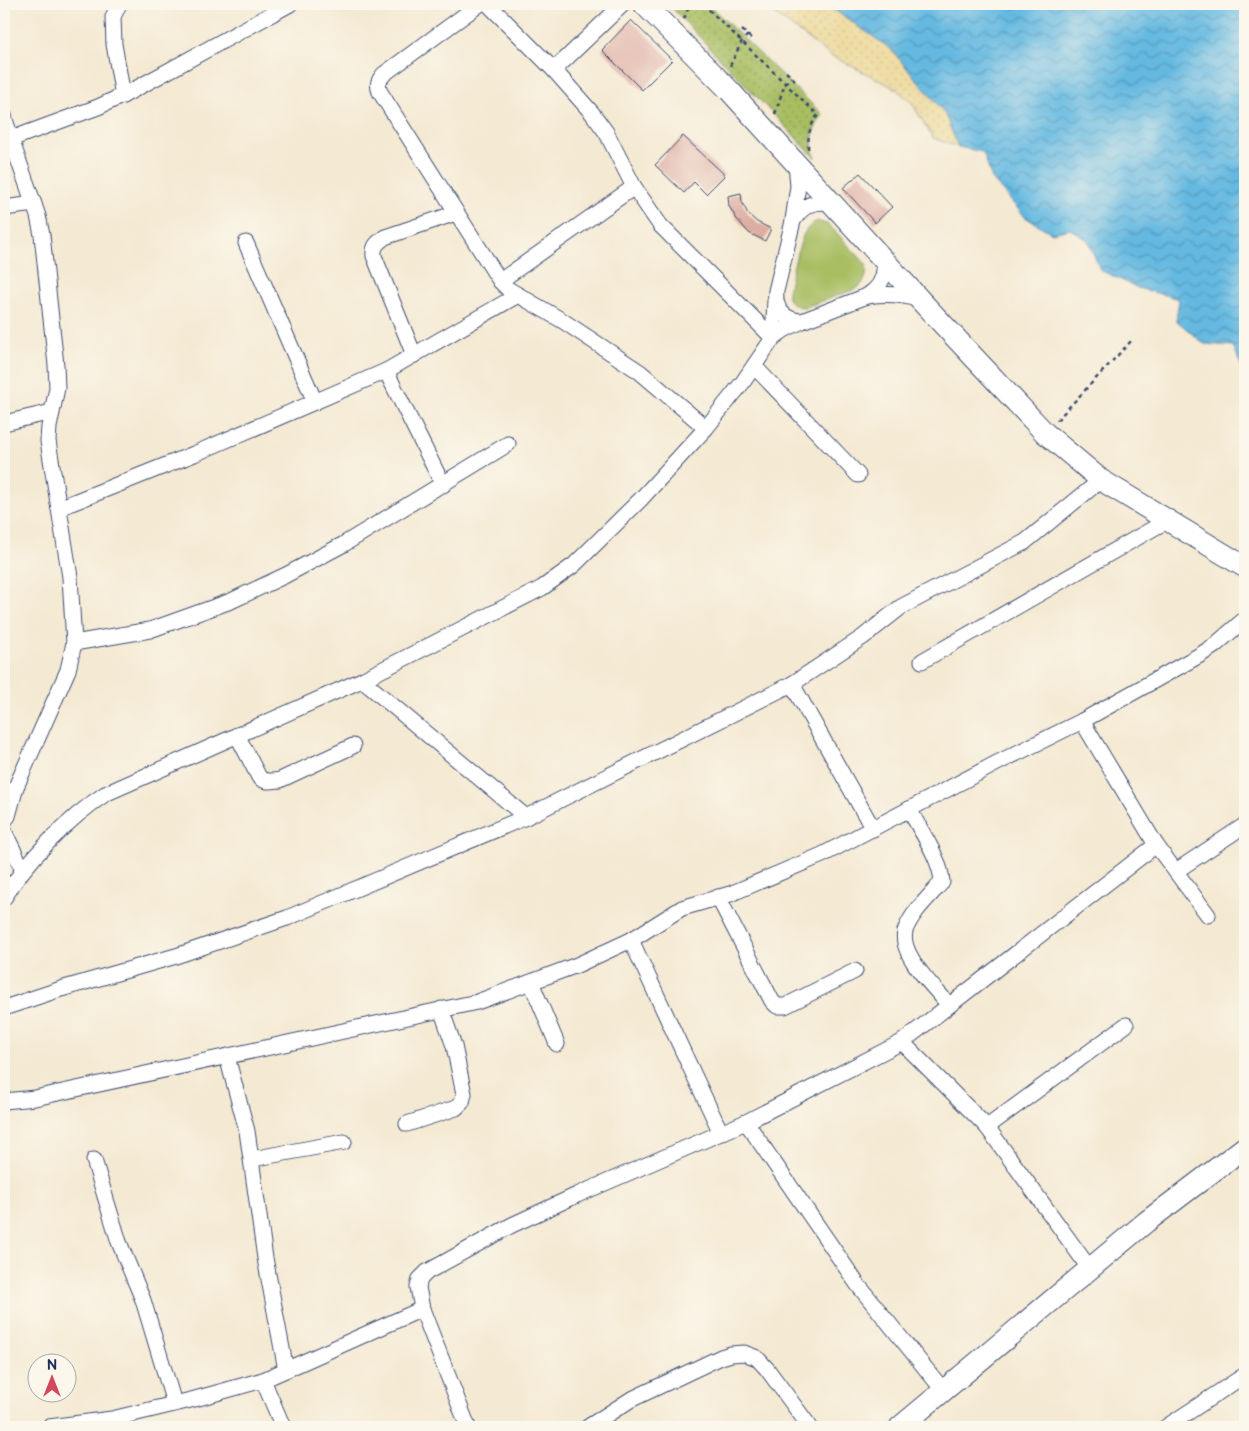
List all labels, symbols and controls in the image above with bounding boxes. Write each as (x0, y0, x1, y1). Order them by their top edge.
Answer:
north arrow (28, 1354, 78, 1404)
text: N (47, 1357, 57, 1374)

